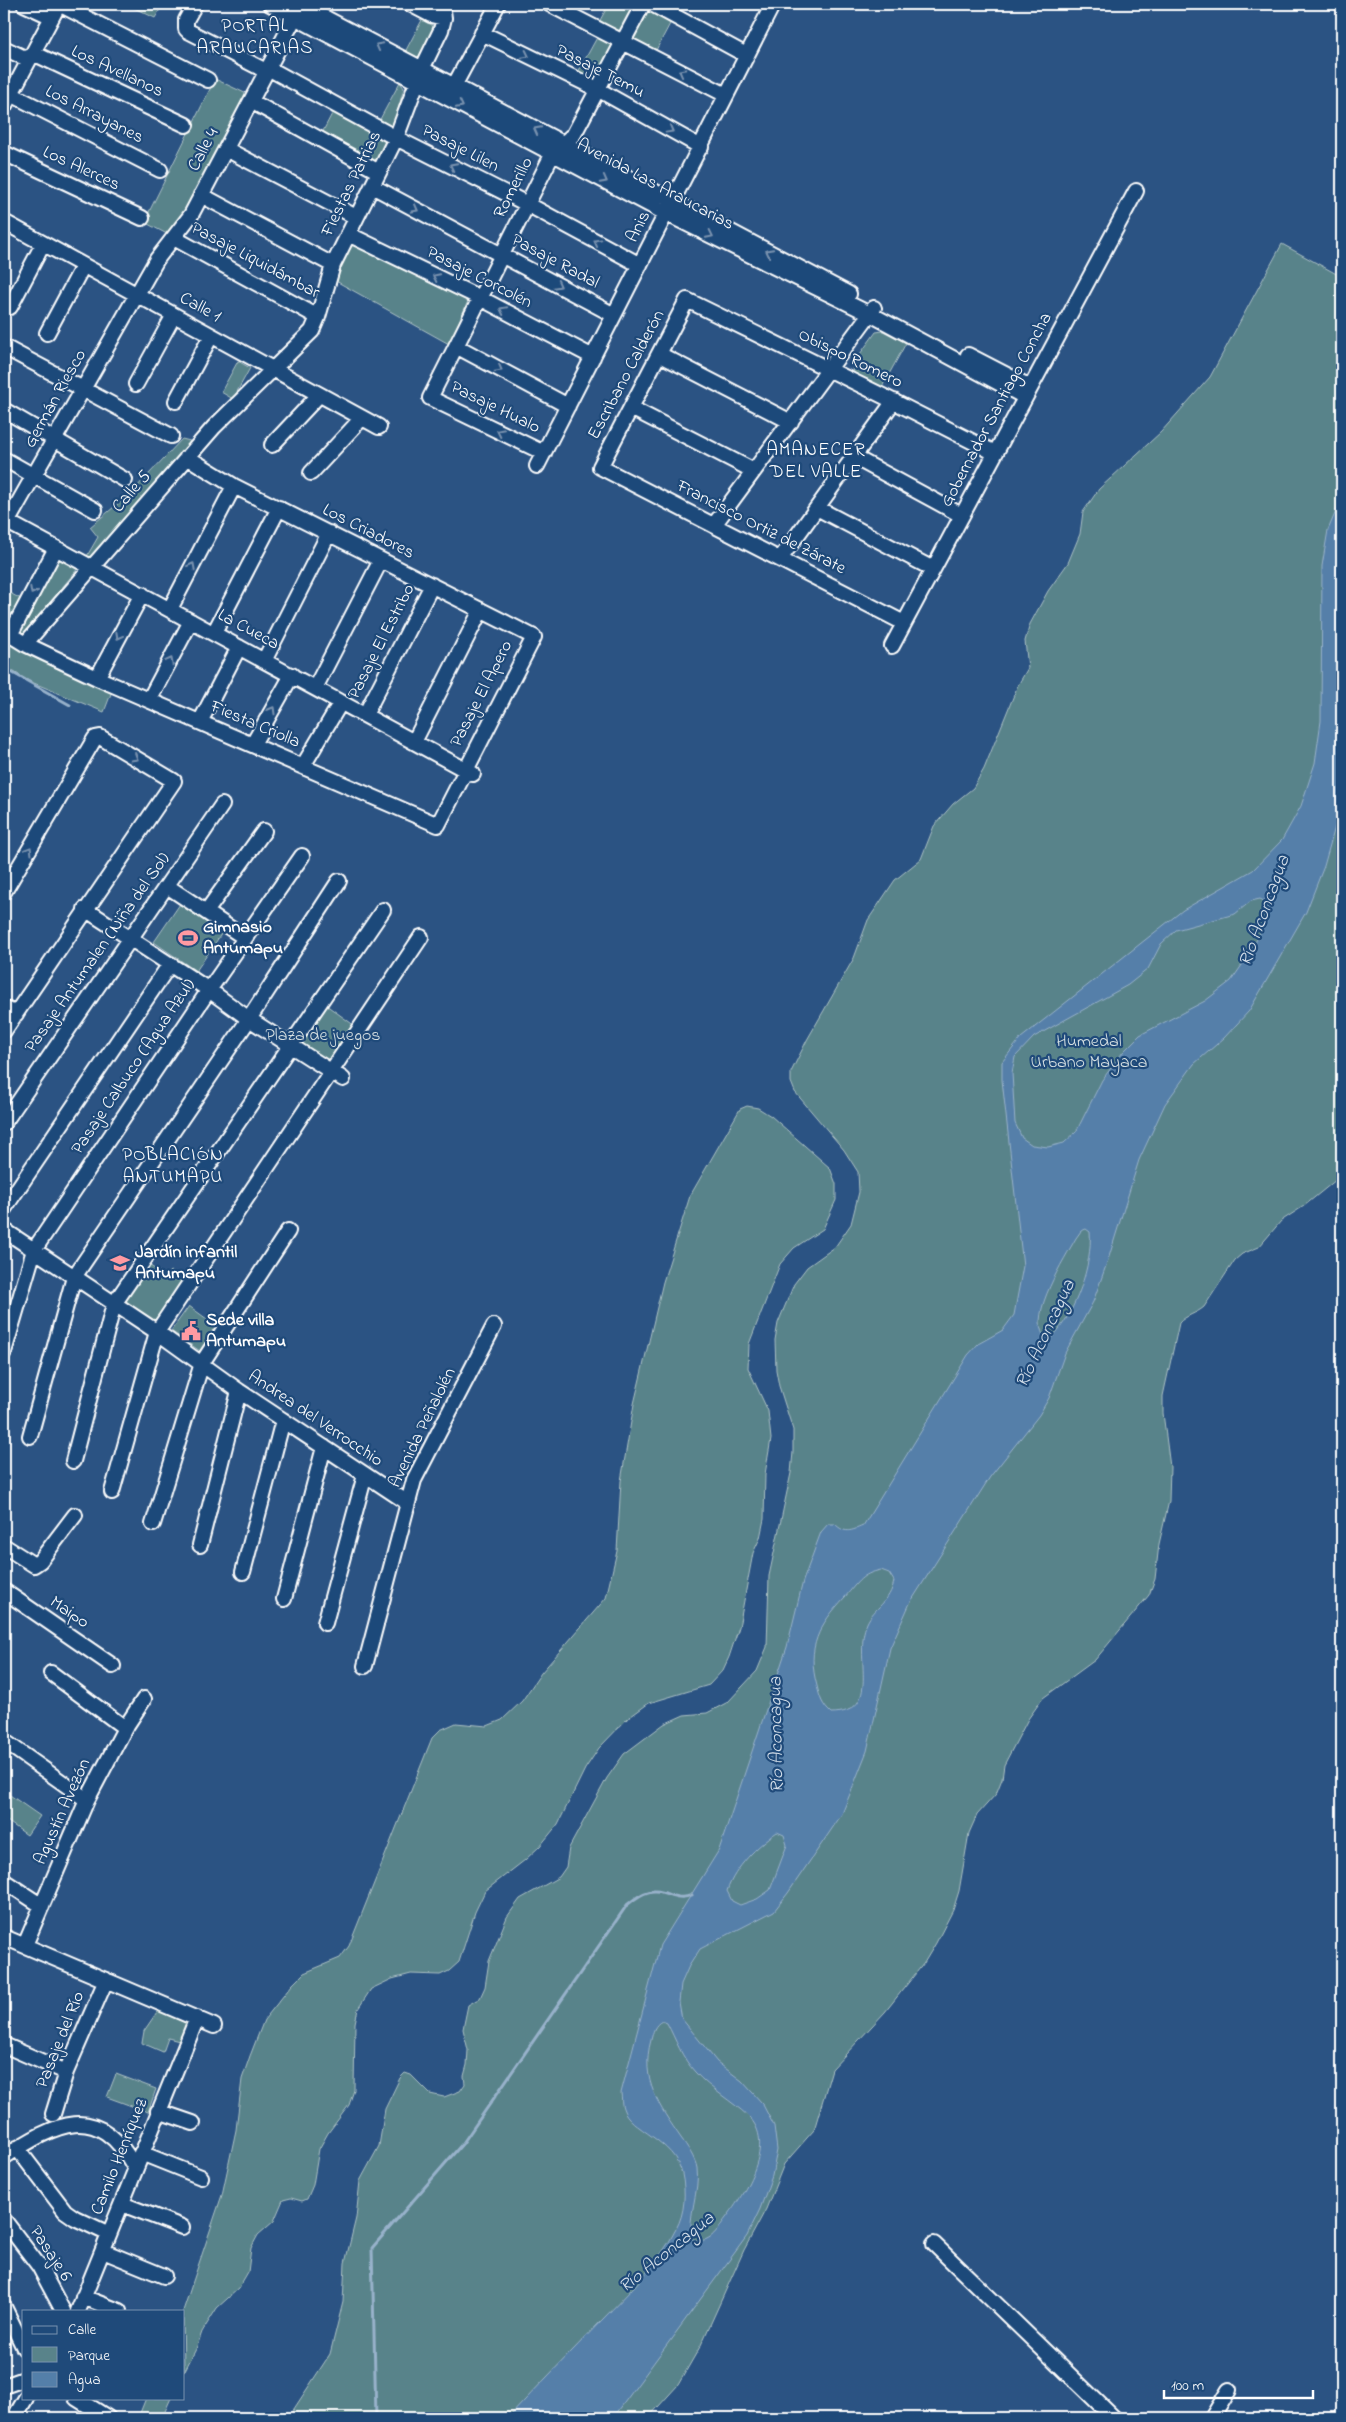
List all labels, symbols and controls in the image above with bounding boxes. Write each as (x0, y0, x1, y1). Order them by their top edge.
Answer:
district label: PORTAL ARAUCARIAS (197, 13, 313, 62)
street label: Pasaje Temu (551, 38, 649, 106)
street label: Los Avellanos (66, 39, 168, 105)
one-way arrow (375, 42, 384, 52)
one-way arrow (520, 49, 529, 59)
one-way arrow (679, 68, 688, 78)
street label: Los Arrayanes (40, 79, 148, 151)
one-way arrow (455, 99, 464, 109)
street label: Pasaje Lilen (417, 118, 503, 180)
street label: Calle 4 (182, 123, 226, 176)
one-way arrow (664, 123, 673, 133)
one-way arrow (533, 126, 542, 136)
street label: Fiestas Patrias (315, 127, 389, 242)
street label: Avenida Las Araucarias (572, 132, 738, 238)
street label: Los Alerces (38, 140, 124, 198)
street label: Romerillo (488, 153, 540, 223)
one-way arrow (450, 163, 459, 173)
one-way arrow (599, 174, 608, 184)
one-way arrow (410, 202, 419, 212)
street label: Anis (620, 207, 658, 247)
street label: Pasaje Liquidámbar (186, 216, 325, 306)
street label: Pasaje Radal (506, 228, 604, 296)
one-way arrow (705, 229, 714, 239)
one-way arrow (594, 238, 603, 248)
street label: Pasaje Corcolén (422, 240, 537, 316)
one-way arrow (765, 248, 774, 258)
one-way arrow (432, 273, 441, 283)
one-way arrow (553, 279, 562, 289)
street label: Calle 1 (174, 286, 226, 330)
street label: Escribano Calderón (582, 305, 672, 444)
one-way arrow (499, 306, 508, 316)
street label: Gobernador Santiago Concha (935, 308, 1060, 512)
street label: Obispo Romero (793, 322, 907, 396)
street label: Germán Riesco (18, 345, 94, 453)
one-way arrow (494, 363, 503, 373)
street label: Pasaje Hualo (446, 375, 544, 441)
one-way arrow (496, 427, 505, 438)
district label: AMANECER DEL VALLE (766, 437, 866, 486)
street label: Calle 5 (106, 465, 158, 519)
street label: Francisco Ortiz de Zárate (671, 474, 851, 582)
street label: Los Criadores (317, 498, 419, 566)
one-way arrow (186, 562, 196, 571)
street label: Pasaje El Estribo (342, 580, 422, 704)
one-way arrow (29, 586, 39, 595)
street label: La Cueca (212, 603, 284, 657)
one-way arrow (115, 631, 125, 640)
street label: Pasaje El Apero (444, 636, 520, 752)
one-way arrow (164, 657, 174, 666)
street label: Fiesta Criolla (205, 694, 304, 756)
one-way arrow (266, 706, 276, 715)
one-way arrow (129, 751, 138, 761)
one-way arrow (22, 846, 32, 855)
street label: Pasaje Antumalen (Niña del Sol) (19, 848, 177, 1058)
water label: Río Aconcagua (1232, 851, 1299, 971)
place label: Gimnasio Antumapu (203, 915, 283, 962)
sports icon: Gimnasio Antumapu (177, 927, 199, 949)
street label: Pasaje Calbuco (Agua Azul) (65, 974, 203, 1161)
park label: Plaza de juegos (265, 1023, 381, 1050)
park label: Humedal Urbano Mayaca (1031, 1029, 1148, 1076)
district label: POBLACIÓN ANTUMAPU (122, 1142, 224, 1191)
place label: Jardín infantil Antumapu (135, 1240, 237, 1287)
school or university icon: Jardín infantil Antumapu (109, 1252, 131, 1274)
water label: Río Aconcagua (1009, 1275, 1084, 1393)
place label: Sede villa Antumapu (206, 1308, 286, 1355)
public building icon: Sede villa Antumapu (180, 1320, 202, 1342)
street label: Avenida Peñalolén (383, 1363, 463, 1493)
street label: Andrea del Verrocchio (242, 1364, 388, 1474)
street label: Maipo (44, 1590, 94, 1636)
water label: Río Aconcagua (762, 1676, 793, 1793)
street label: Agustín Avezón (28, 1755, 99, 1870)
street label: Pasaje del Río (30, 1988, 92, 2092)
street label: Camilo Henríquez (85, 2095, 155, 2219)
water label: Río Aconcagua (613, 2205, 722, 2301)
street label: Pasaje 6 (22, 2221, 78, 2287)
legend (22, 2310, 185, 2400)
text: Calle (68, 2319, 96, 2341)
text: Parque (68, 2345, 110, 2367)
scale bar (1164, 2367, 1312, 2399)
text: Agua (68, 2369, 101, 2392)
text: 100 m (1171, 2375, 1204, 2397)

